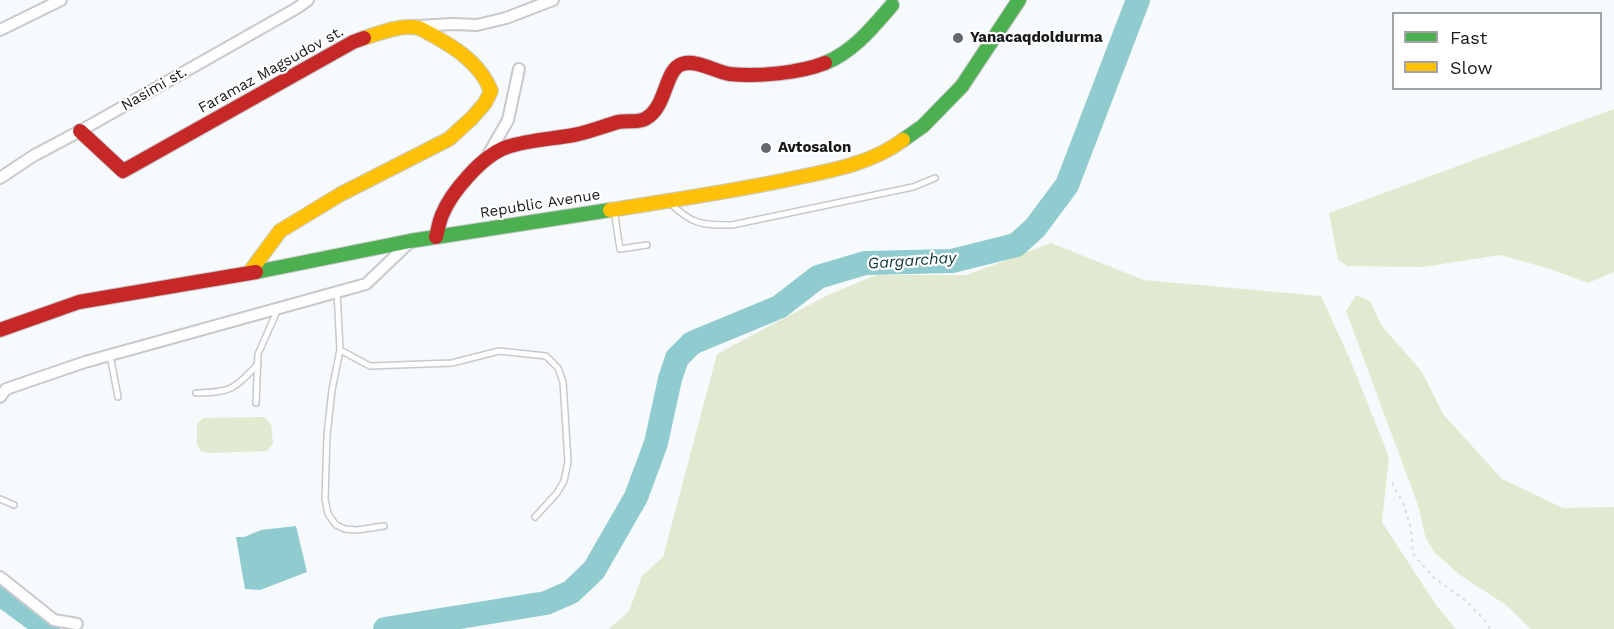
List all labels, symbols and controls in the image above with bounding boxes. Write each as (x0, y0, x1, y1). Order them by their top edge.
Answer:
legend (1392, 12, 1602, 90)
street label: Faramaz Magsudov st. (195, 23, 347, 117)
text: Fast (1450, 27, 1487, 48)
place label: Yanacaqdoldurma (970, 29, 1103, 47)
marker: Yanacaqdoldurma (951, 31, 965, 45)
text: Slow (1450, 57, 1493, 78)
street label: Nasimi st. (118, 63, 190, 115)
place label: Avtosalon (778, 139, 851, 157)
marker: Avtosalon (759, 141, 773, 155)
street label: Republic Avenue (479, 186, 601, 222)
water label: Gargarchay (867, 248, 957, 274)

